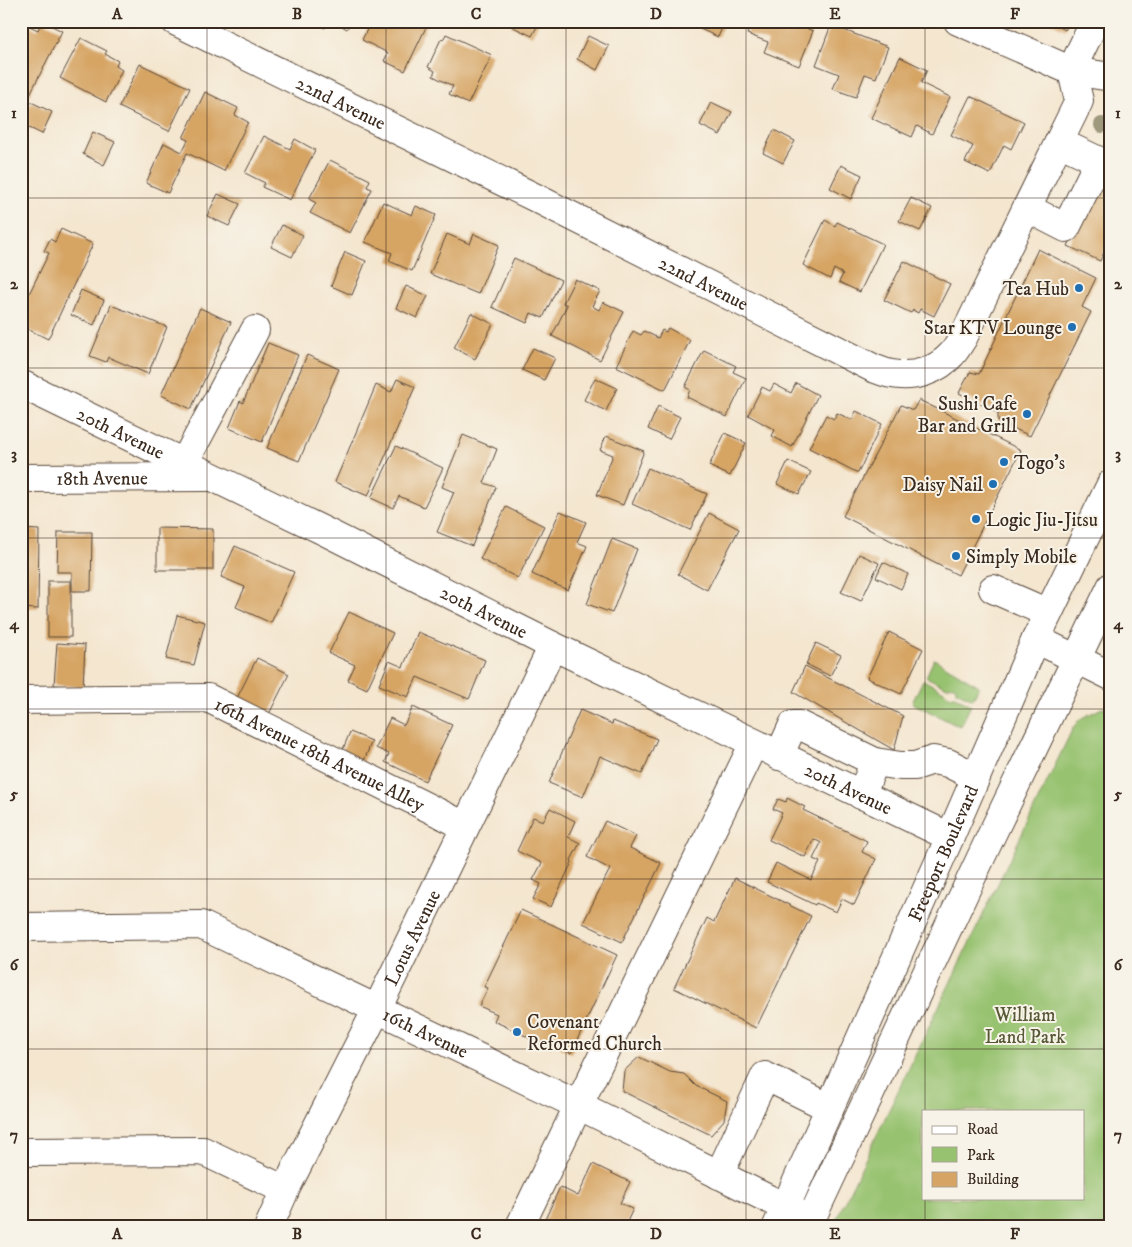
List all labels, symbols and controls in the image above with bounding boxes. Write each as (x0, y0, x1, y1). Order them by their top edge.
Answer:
text: A (111, 4, 123, 24)
text: B (292, 4, 302, 24)
text: C (471, 4, 481, 24)
text: D (650, 4, 662, 24)
text: E (829, 4, 841, 24)
text: F (1010, 4, 1020, 24)
street label: 22nd Avenue (292, 72, 389, 136)
text: 1 (11, 103, 17, 123)
text: 1 (1115, 103, 1121, 123)
street label: 22nd Avenue (655, 252, 752, 316)
text: 2 (10, 274, 19, 294)
text: 2 (1114, 274, 1123, 294)
place label: Tea Hub (1003, 278, 1069, 301)
marker: Tea Hub (1073, 282, 1085, 294)
place label: Star KTV Lounge (924, 317, 1062, 340)
marker: Star KTV Lounge (1066, 321, 1078, 333)
place label: Sushi Cafe Bar and Grill (918, 393, 1017, 438)
street label: 20th Avenue (73, 403, 168, 465)
marker: Sushi Cafe Bar and Grill (1021, 408, 1033, 420)
text: 3 (11, 444, 17, 464)
text: 3 (1115, 444, 1121, 464)
place label: Togo's (1014, 452, 1065, 475)
marker: Togo's (998, 456, 1010, 468)
street label: 18th Avenue (56, 467, 148, 491)
place label: Daisy Nail (903, 474, 983, 497)
marker: Daisy Nail (987, 478, 999, 490)
place label: Logic Jiu-Jitsu (986, 509, 1098, 532)
marker: Logic Jiu-Jitsu (970, 513, 982, 525)
place label: Simply Mobile (966, 546, 1077, 569)
marker: Simply Mobile (950, 550, 962, 562)
street label: 20th Avenue (436, 581, 531, 644)
text: 4 (8, 614, 19, 634)
text: 4 (1112, 614, 1123, 634)
street label: 16th Avenue 18th Avenue Alley (210, 693, 429, 817)
street label: 20th Avenue (800, 759, 896, 820)
street label: Freeport Boulevard (904, 782, 984, 925)
text: 5 (9, 784, 18, 804)
text: 5 (1113, 784, 1122, 804)
street label: Lotus Avenue (380, 886, 446, 990)
text: 6 (10, 955, 20, 975)
text: 6 (1114, 955, 1124, 975)
street label: 16th Avenue (379, 1003, 472, 1064)
park label: William Land Park (985, 1004, 1066, 1049)
place label: Covenant Reformed Church (527, 1011, 662, 1056)
marker: Covenant Reformed Church (511, 1026, 523, 1038)
legend (922, 1110, 1084, 1200)
text: Road (967, 1120, 999, 1139)
text: 7 (10, 1125, 18, 1145)
text: 7 (1114, 1125, 1122, 1145)
text: Park (967, 1146, 996, 1165)
text: Building (967, 1170, 1019, 1189)
text: A (111, 1224, 123, 1244)
text: B (292, 1224, 302, 1244)
text: C (471, 1224, 481, 1244)
text: D (650, 1224, 662, 1244)
text: E (829, 1224, 841, 1244)
text: F (1010, 1224, 1020, 1244)

